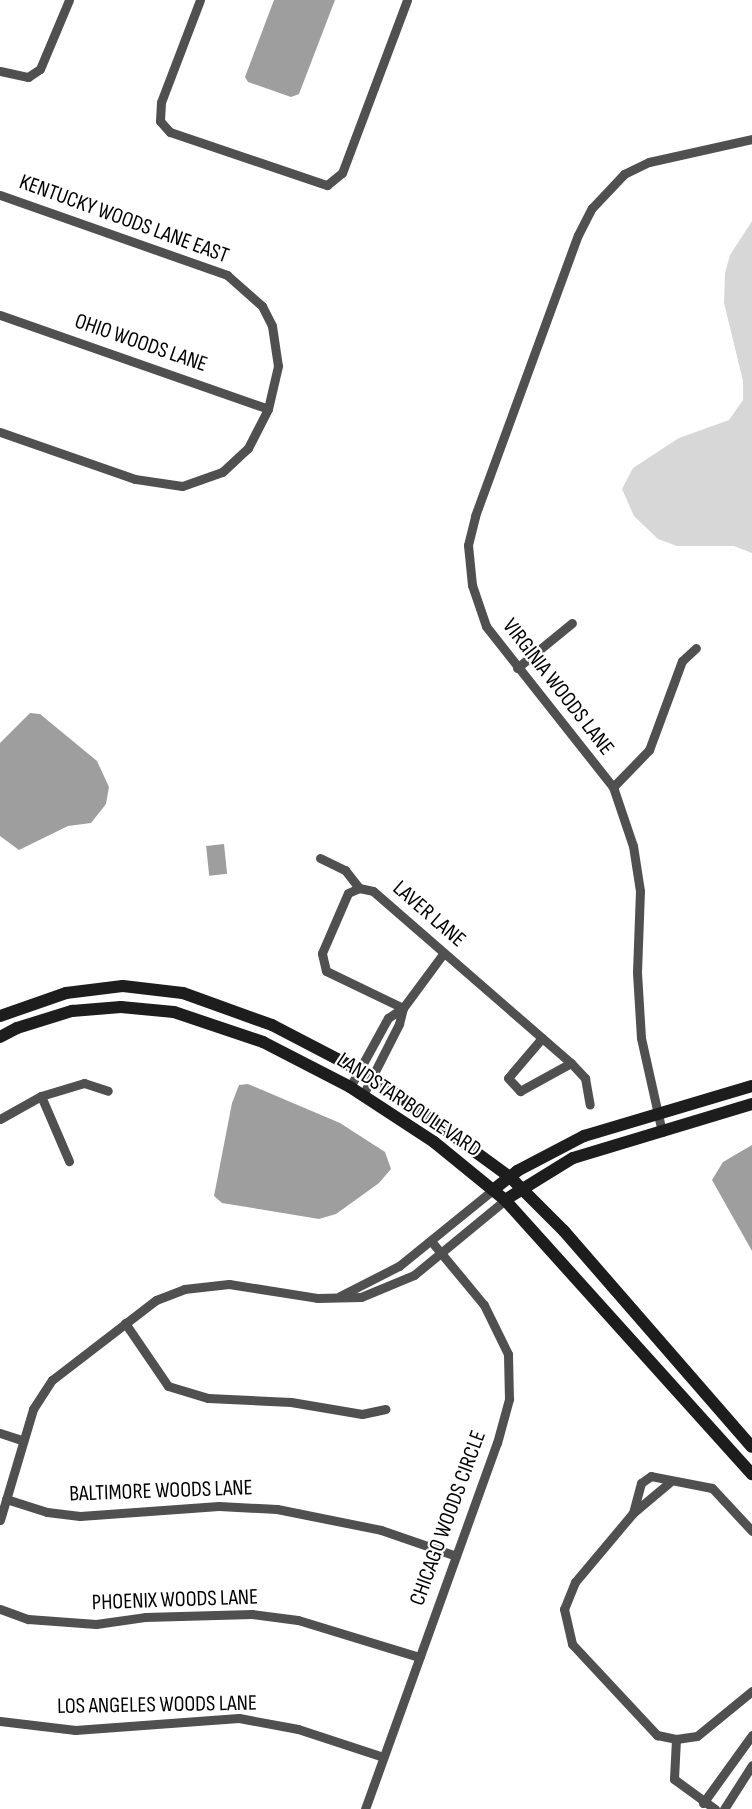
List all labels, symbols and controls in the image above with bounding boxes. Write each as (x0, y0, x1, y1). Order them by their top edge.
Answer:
street label: KENTUCKY WOODS LANE EAST (16, 169, 232, 269)
street label: OHIO WOODS LANE (71, 308, 211, 378)
street label: VIRGINIA WOODS LANE (497, 613, 619, 761)
street label: LAVER LANE (387, 875, 471, 953)
street label: LANDSTAR BOULEVARD (332, 1047, 486, 1163)
street label: CHICAGO WOODS CIRCLE (404, 1427, 492, 1609)
street label: BALTIMORE WOODS LANE (69, 1475, 253, 1507)
street label: PHOENIX WOODS LANE (91, 1584, 259, 1616)
street label: LOS ANGELES WOODS LANE (57, 1690, 257, 1720)

